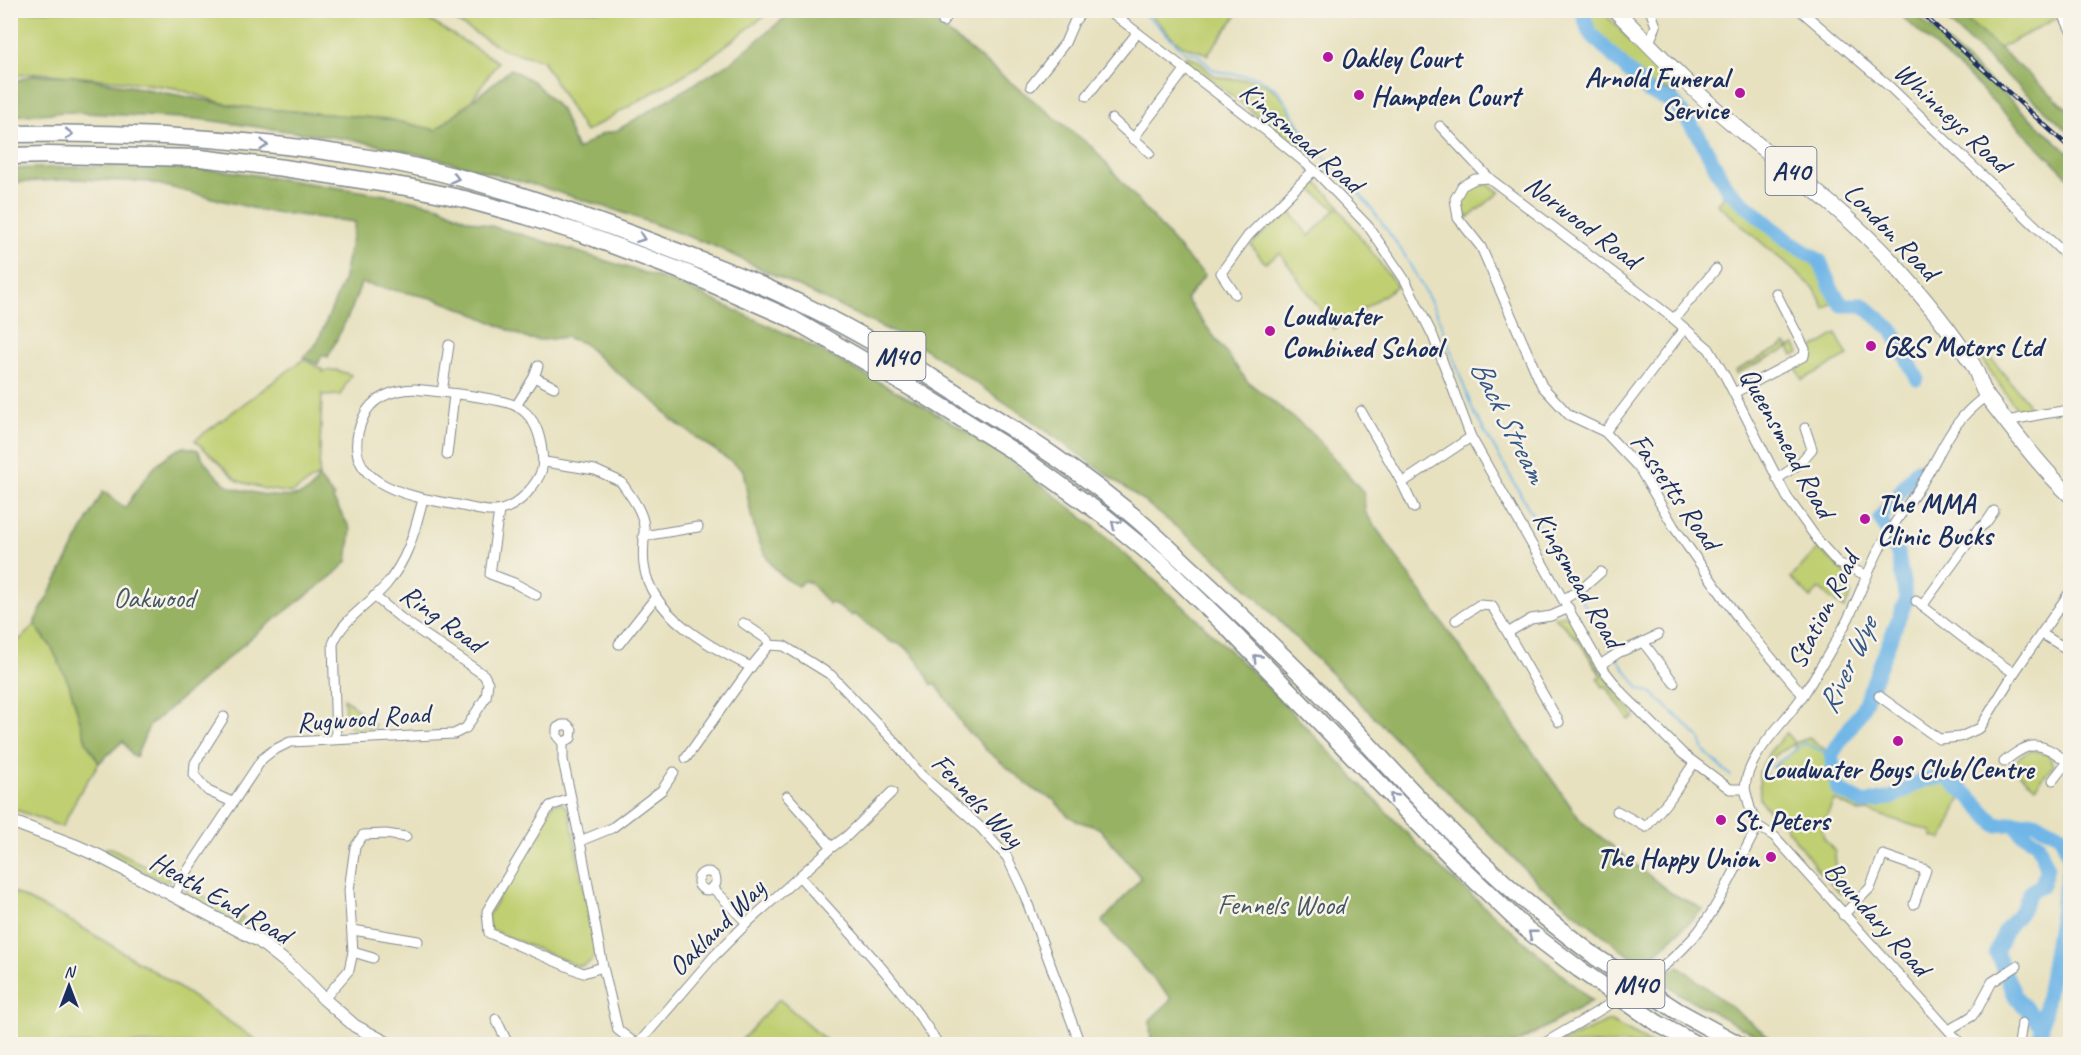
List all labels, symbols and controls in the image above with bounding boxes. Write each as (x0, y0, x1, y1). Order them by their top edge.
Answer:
place label: Oakley Court (1340, 40, 1465, 75)
marker: Oakley Court (1321, 50, 1335, 64)
street label: Whinneys Road (1887, 54, 2021, 183)
place label: Arnold Funeral Service (1585, 60, 1734, 127)
street label: Kingsmead Road (1233, 74, 1374, 203)
place label: Hampden Court (1371, 78, 1524, 113)
marker: Arnold Funeral Service (1733, 86, 1747, 100)
marker: Hampden Court (1352, 88, 1366, 102)
one-way arrow (64, 128, 73, 140)
one-way arrow (259, 138, 268, 151)
road number: A40 (1766, 147, 1816, 195)
street label: Norwood Road (1518, 167, 1651, 279)
one-way arrow (450, 170, 460, 183)
street label: London Road (1836, 175, 1950, 290)
one-way arrow (635, 231, 646, 244)
place label: Loudwater Combined School (1282, 298, 1448, 365)
marker: Loudwater Combined School (1263, 324, 1277, 338)
place label: G&S Motors Ltd (1883, 329, 2047, 364)
road number: M40 (868, 332, 926, 380)
marker: G&S Motors Ltd (1864, 339, 1878, 353)
water label: Back Stream (1462, 353, 1558, 492)
street label: Queensmead Road (1732, 361, 1845, 527)
street label: Fassetts Road (1623, 426, 1731, 560)
place label: The MMA Clinic Bucks (1877, 486, 1995, 553)
street label: Kingsmead Road (1525, 504, 1634, 657)
marker: The MMA Clinic Bucks (1858, 512, 1872, 526)
one-way arrow (1111, 521, 1122, 532)
street label: Station Road (1778, 542, 1869, 674)
street label: Ring Road (394, 576, 495, 663)
park label: Oakwood (113, 580, 199, 615)
water label: River Wye (1808, 607, 1887, 719)
one-way arrow (1253, 654, 1264, 664)
street label: Rugwood Road (295, 695, 435, 740)
marker: Loudwater Boys Club/Centre (1891, 734, 1905, 748)
street label: Fennels Way (924, 746, 1033, 857)
place label: Loudwater Boys Club/Centre (1762, 751, 2036, 787)
one-way arrow (1389, 794, 1400, 804)
place label: St. Peters (1733, 803, 1833, 838)
marker: St. Peters (1714, 813, 1728, 827)
place label: The Happy Union (1596, 840, 1761, 875)
street label: Heath End Road (144, 843, 301, 954)
marker: The Happy Union (1764, 850, 1778, 864)
street label: Boundary Road (1817, 853, 1941, 986)
street label: Oakland Way (660, 869, 774, 984)
park label: Fennels Wood (1217, 887, 1349, 922)
one-way arrow (1528, 930, 1539, 941)
north arrow (39, 956, 99, 1016)
road number: M40 (1608, 960, 1664, 1008)
text: N (64, 962, 77, 982)

